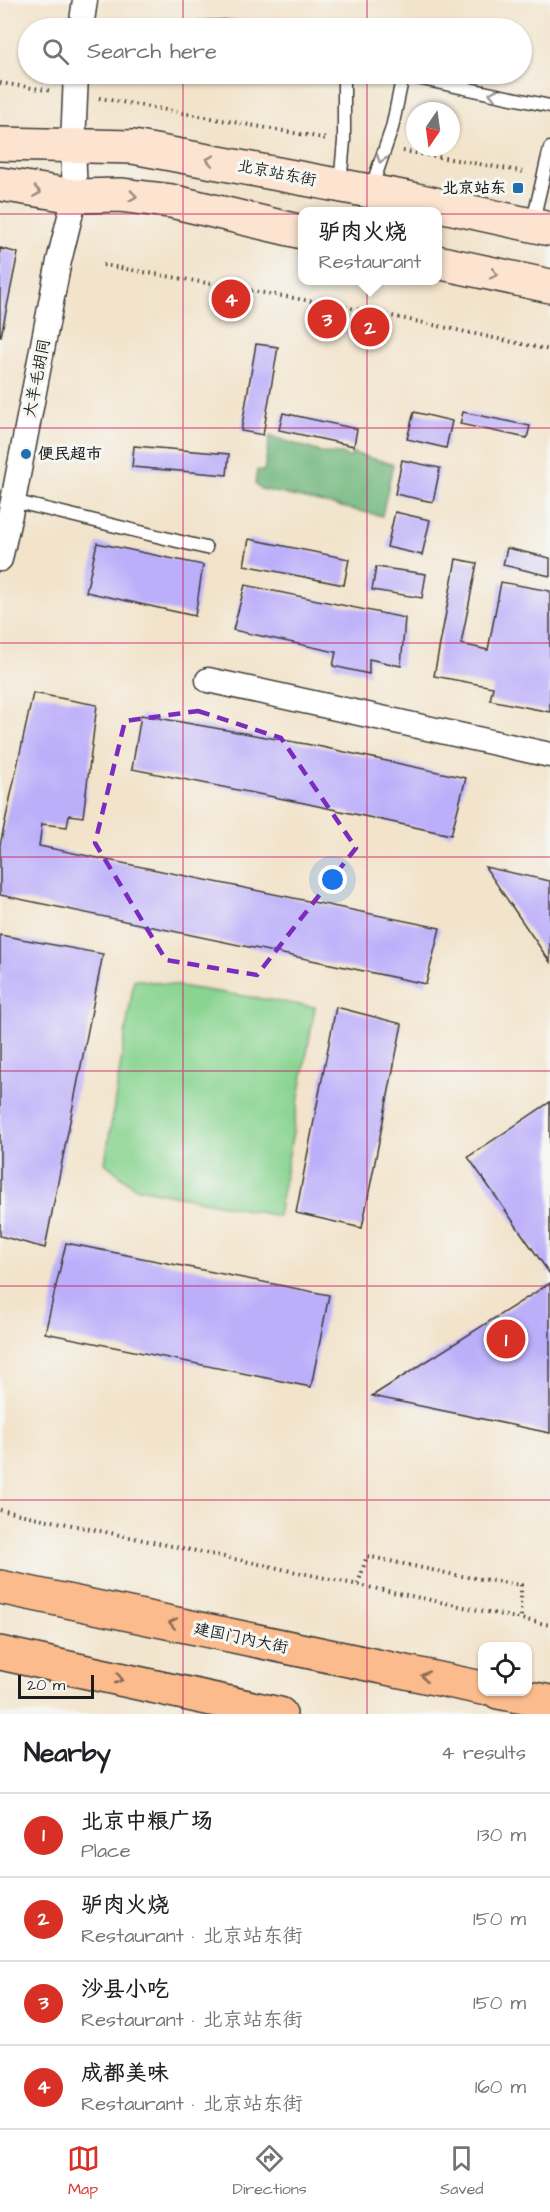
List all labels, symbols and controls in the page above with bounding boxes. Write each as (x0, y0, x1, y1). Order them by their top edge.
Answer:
search box (18, 18, 532, 84)
icon: search (39, 35, 72, 68)
text: Search here (87, 36, 217, 67)
one-way arrow (488, 88, 498, 101)
north arrow (406, 102, 460, 156)
one-way arrow (376, 153, 389, 164)
one-way arrow (205, 154, 215, 167)
street label: 北京站东街 (236, 155, 318, 191)
place label: 北京站东 (442, 177, 506, 199)
marker: 北京站东 (511, 181, 525, 195)
one-way arrow (33, 185, 42, 197)
one-way arrow (129, 190, 138, 202)
popup (298, 207, 442, 285)
text: 驴肉火烧 (319, 217, 407, 248)
text: Restaurant (319, 248, 421, 276)
one-way arrow (488, 267, 498, 280)
pin: 4 (212, 276, 250, 322)
pin: 3 (308, 296, 346, 342)
pin: 2 (350, 304, 389, 350)
street label: 大羊毛胡同 (19, 337, 55, 419)
place label: 便民超市 (38, 443, 102, 465)
marker: 便民超市 (19, 447, 33, 461)
your location (318, 865, 347, 894)
pin: 1 (486, 1316, 526, 1362)
one-way arrow (168, 1617, 178, 1630)
street label: 建国门内大街 (192, 1617, 290, 1659)
map controls (478, 1642, 532, 1696)
button: locate (478, 1642, 532, 1696)
one-way arrow (421, 1670, 431, 1683)
scale bar (18, 1672, 94, 1700)
one-way arrow (113, 1672, 123, 1685)
text: 20 m (27, 1674, 65, 1696)
text: Nearby (24, 1735, 111, 1771)
text: 4 results (441, 1739, 526, 1767)
text: 北京中粮广场 (81, 1806, 213, 1837)
text: 1 (42, 1821, 45, 1849)
text: 130 m (477, 1821, 526, 1849)
text: Place (81, 1837, 131, 1865)
text: 驴肉火烧 (81, 1890, 169, 1921)
text: 2 (38, 1905, 49, 1933)
text: 150 m (473, 1905, 526, 1933)
text: Restaurant · 北京站东街 (81, 1922, 303, 1950)
text: 沙县小吃 (81, 1974, 169, 2005)
text: 3 (38, 1989, 49, 2017)
text: 150 m (473, 1989, 526, 2017)
text: Restaurant · 北京站东街 (81, 2006, 303, 2034)
text: 成都美味 (81, 2058, 169, 2089)
text: 4 (37, 2073, 50, 2101)
text: 160 m (475, 2073, 526, 2101)
text: Restaurant · 北京站东街 (81, 2090, 303, 2118)
tab: Map (67, 2142, 100, 2200)
tab: Directions (233, 2142, 307, 2200)
tab: Saved (440, 2142, 483, 2200)

